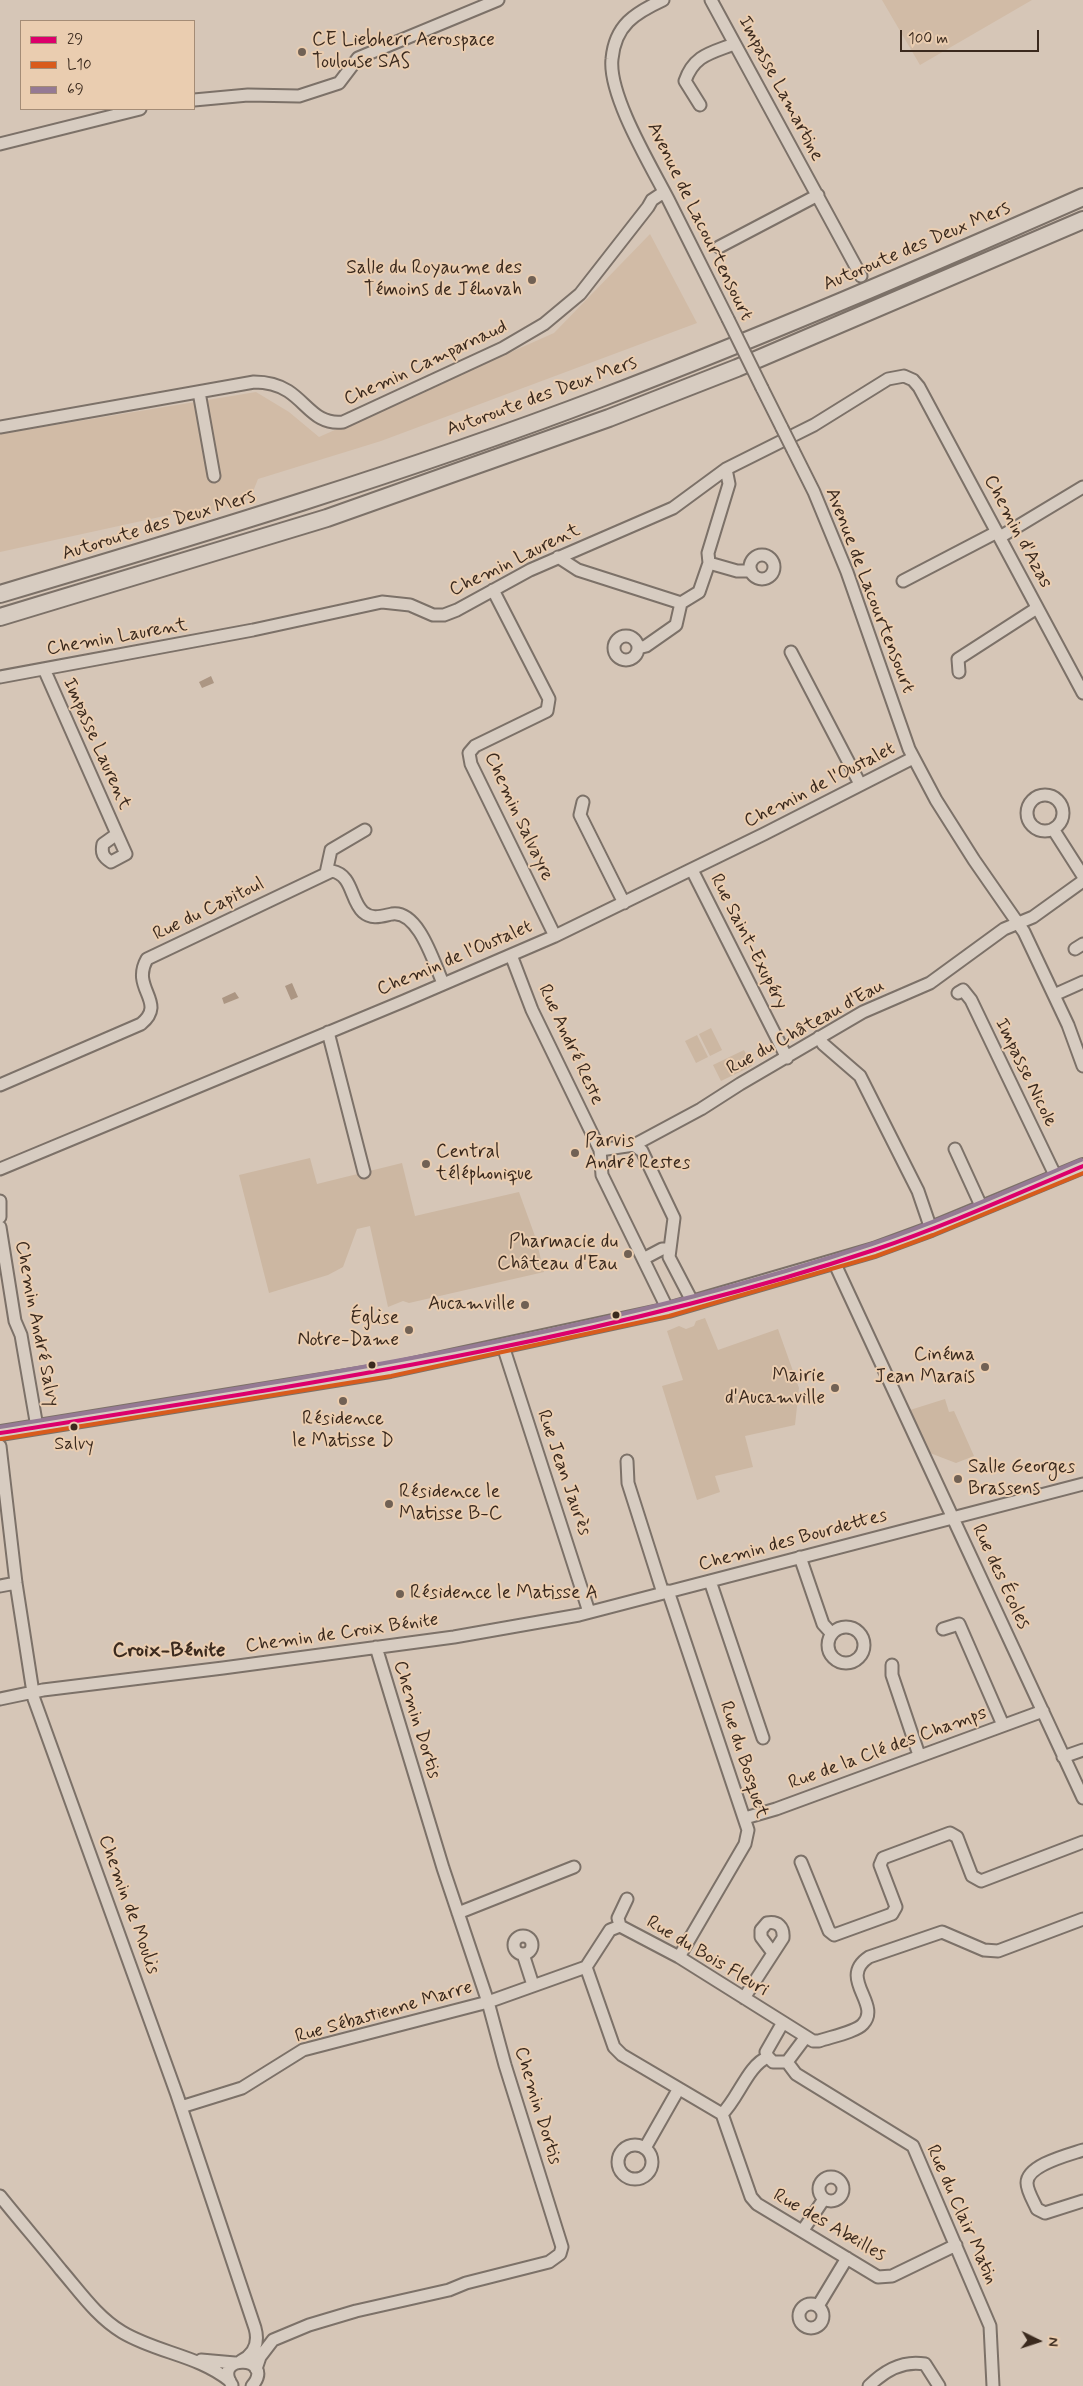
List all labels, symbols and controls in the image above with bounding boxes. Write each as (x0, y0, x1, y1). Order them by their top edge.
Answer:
street label: Impasse Lamartine (732, 13, 828, 165)
legend (20, 20, 195, 110)
scale bar (903, 20, 1042, 52)
text: 100 m (908, 29, 948, 49)
text: 29 (67, 30, 83, 50)
place label: CE Liebherr Aerospace Toulouse SAS (312, 30, 495, 74)
marker: CE Liebherr Aerospace Toulouse SAS (296, 46, 308, 58)
text: L10 (67, 55, 92, 75)
text: 69 (67, 80, 84, 100)
street label: Avenue de Lacourtensourt (641, 119, 757, 325)
street label: Autoroute des Deux Mers (820, 197, 1014, 297)
place label: Salle du Royaume des Témoins de Jéhovah (346, 258, 522, 302)
marker: Salle du Royaume des Témoins de Jéhovah (526, 274, 538, 286)
street label: Chemin Camparnaud (341, 316, 511, 412)
street label: Autoroute des Deux Mers (444, 352, 640, 442)
street label: Chemin d'Azas (978, 471, 1056, 593)
street label: Avenue de Lacourtensourt (819, 485, 919, 697)
street label: Autoroute des Deux Mers (60, 486, 258, 566)
street label: Chemin Laurent (446, 520, 584, 602)
street label: Chemin Laurent (45, 614, 189, 662)
street label: Impasse Laurent (57, 675, 135, 813)
street label: Chemin de l'Oustalet (741, 738, 899, 834)
street label: Chemin Salvayre (478, 749, 558, 885)
street label: Rue Saint-Exupéry (704, 870, 792, 1014)
street label: Rue du Capitoul (150, 873, 268, 947)
street label: Chemin de l'Oustalet (374, 916, 536, 1002)
street label: Rue du Château d'Eau (723, 975, 889, 1081)
street label: Rue André Reste (532, 981, 608, 1109)
street label: Impasse Nicole (989, 1015, 1061, 1131)
place label: Parvis André Restes (585, 1131, 690, 1175)
place label: Central téléphonique (436, 1142, 533, 1186)
marker: Parvis André Restes (569, 1147, 581, 1159)
marker: Central téléphonique (420, 1158, 432, 1170)
place label: Pharmacie du Château d'Eau (497, 1232, 618, 1276)
street label: Chemin André Salvy (9, 1239, 63, 1409)
marker: Pharmacie du Château d'Eau (622, 1248, 634, 1260)
place label: Aucamville (428, 1294, 515, 1316)
marker: Aucamville (519, 1299, 531, 1311)
place label: Église Notre-Dame (298, 1308, 399, 1352)
unlabelled marker (611, 1310, 621, 1320)
marker: Église Notre-Dame (403, 1324, 415, 1336)
place label: Cinéma Jean Marais (875, 1345, 975, 1389)
unlabelled marker (367, 1360, 377, 1370)
marker: Cinéma Jean Marais (979, 1361, 991, 1373)
place label: Mairie d'Aucamville (725, 1366, 825, 1410)
marker: Mairie d'Aucamville (829, 1382, 841, 1394)
marker: Résidence le Matisse D (337, 1395, 349, 1407)
street label: Rue Jean Jaurès (531, 1407, 595, 1539)
place label: Résidence le Matisse D (292, 1409, 394, 1453)
marker: Salvy (69, 1422, 79, 1432)
place label: Salvy (54, 1434, 94, 1456)
place label: Salle Georges Brassens (968, 1457, 1075, 1501)
marker: Salle Georges Brassens (952, 1473, 964, 1485)
place label: Résidence le Matisse B-C (399, 1482, 502, 1526)
marker: Résidence le Matisse B-C (383, 1498, 395, 1510)
street label: Chemin des Bourdettes (696, 1505, 890, 1577)
street label: Rue des Écoles (966, 1521, 1034, 1633)
place label: Résidence le Matisse A (410, 1583, 598, 1605)
marker: Résidence le Matisse A (394, 1588, 406, 1600)
street label: Chemin de Croix Bénite (244, 1609, 440, 1659)
district label: Croix-Bénite (112, 1639, 226, 1665)
street label: Chemin Dortis (387, 1658, 445, 1782)
street label: Rue du Bosquet (713, 1699, 773, 1821)
street label: Rue de la Clé des Champs (786, 1702, 990, 1796)
street label: Chemin de Moulis (92, 1832, 164, 1978)
street label: Rue du Bois Fleuri (642, 1912, 772, 2002)
street label: Rue Sébastienne Marre (293, 1977, 475, 2049)
street label: Chemin Dortis (508, 2044, 566, 2168)
street label: Rue du Clair Matin (920, 2142, 1002, 2288)
street label: Rue des Abeilles (769, 2185, 889, 2267)
north arrow (1013, 2316, 1063, 2366)
text: N (1044, 2337, 1062, 2347)

